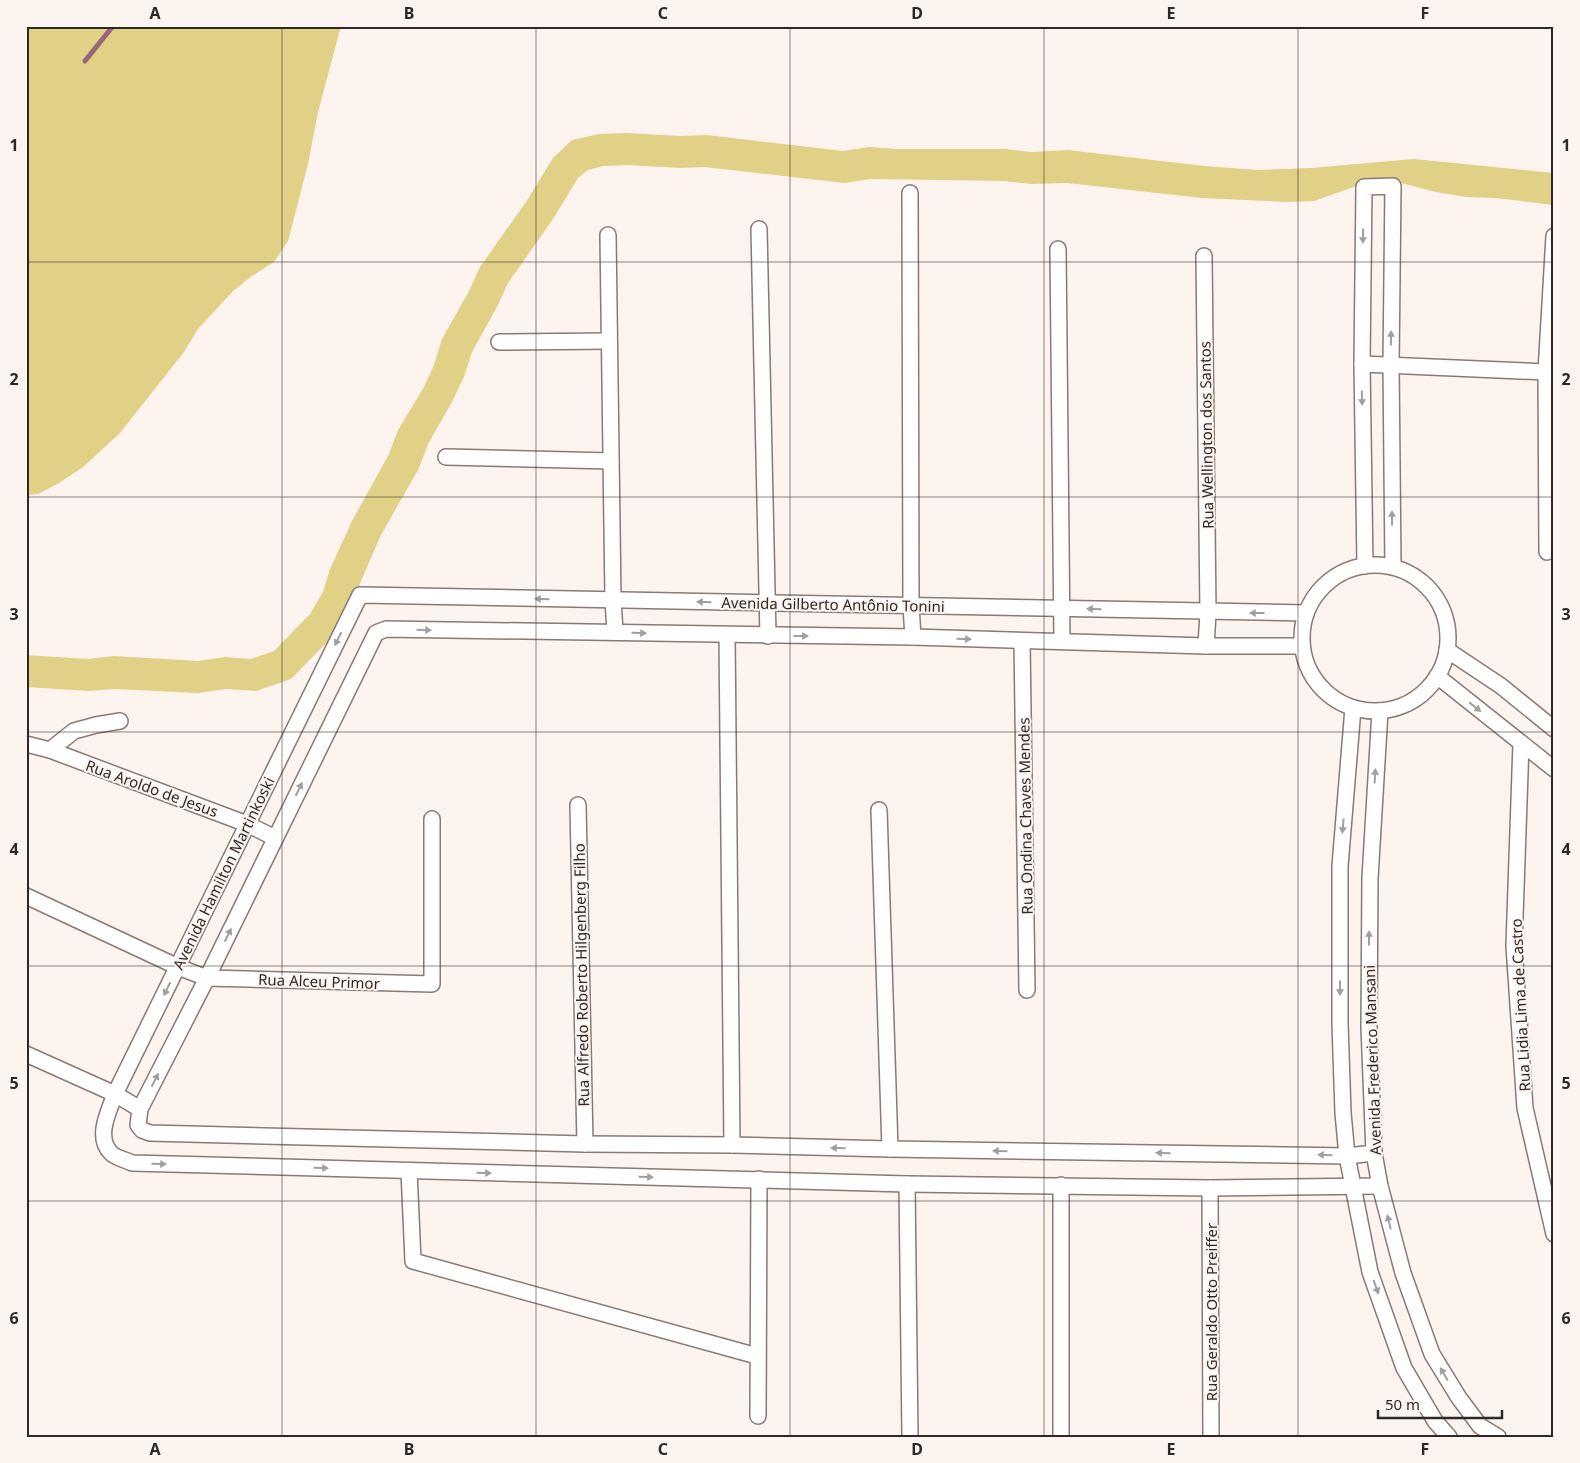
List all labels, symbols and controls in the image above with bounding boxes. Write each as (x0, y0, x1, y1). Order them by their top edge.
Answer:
text: A (149, 2, 161, 24)
text: B (404, 2, 414, 24)
text: C (658, 2, 668, 24)
text: D (911, 2, 923, 24)
text: E (1167, 2, 1176, 24)
text: F (1421, 2, 1429, 24)
text: 1 (9, 134, 19, 156)
text: 1 (1561, 134, 1571, 156)
one-way arrow (1359, 228, 1367, 244)
one-way arrow (1387, 330, 1395, 346)
street label: Rua Wellington dos Santos (1194, 341, 1218, 529)
text: 2 (9, 368, 19, 390)
text: 2 (1561, 368, 1571, 390)
one-way arrow (1359, 390, 1367, 406)
one-way arrow (1388, 510, 1396, 526)
street label: Avenida Gilberto Antônio Tonini (721, 592, 945, 616)
one-way arrow (534, 594, 550, 602)
one-way arrow (696, 598, 712, 606)
text: 3 (9, 603, 19, 625)
text: 3 (1561, 603, 1571, 625)
one-way arrow (1086, 605, 1102, 613)
one-way arrow (1249, 609, 1265, 617)
one-way arrow (416, 626, 432, 634)
one-way arrow (631, 629, 647, 637)
one-way arrow (334, 632, 342, 646)
one-way arrow (793, 632, 809, 640)
one-way arrow (956, 635, 972, 643)
one-way arrow (1469, 701, 1482, 712)
street label: Rua Ondina Chaves Mendes (1013, 717, 1037, 915)
street label: Rua Aroldo de Jesus (83, 755, 221, 821)
one-way arrow (1372, 768, 1380, 784)
street label: Avenida Hamilton Martinkoski (167, 773, 279, 973)
one-way arrow (295, 782, 303, 796)
one-way arrow (1339, 818, 1347, 834)
text: 4 (9, 838, 19, 860)
text: 4 (1561, 838, 1571, 860)
street label: Rua Alfredo Roberto Hilgenberg Filho (569, 843, 593, 1107)
street label: Rua Lidia Lima de Castro (1505, 918, 1535, 1092)
one-way arrow (224, 928, 232, 942)
one-way arrow (1365, 930, 1373, 946)
street label: Avenida Frederico Mansani (1359, 964, 1385, 1156)
street label: Rua Alceu Primor (258, 969, 380, 993)
one-way arrow (1336, 981, 1344, 997)
one-way arrow (163, 982, 171, 996)
text: 5 (9, 1072, 19, 1094)
text: 5 (1561, 1072, 1571, 1094)
one-way arrow (151, 1073, 159, 1087)
one-way arrow (830, 1144, 846, 1152)
one-way arrow (992, 1147, 1008, 1155)
one-way arrow (1155, 1149, 1171, 1157)
one-way arrow (1317, 1151, 1333, 1159)
one-way arrow (151, 1160, 167, 1168)
one-way arrow (314, 1164, 330, 1172)
one-way arrow (476, 1169, 492, 1177)
one-way arrow (638, 1173, 654, 1181)
one-way arrow (1385, 1214, 1393, 1229)
street label: Rua Geraldo Otto Preiffer (1201, 1223, 1221, 1401)
one-way arrow (1373, 1280, 1380, 1295)
text: 6 (9, 1307, 19, 1329)
text: 6 (1561, 1307, 1571, 1329)
one-way arrow (1440, 1367, 1449, 1380)
scale bar (1378, 1388, 1501, 1420)
text: 50 m (1385, 1394, 1420, 1414)
text: A (149, 1438, 161, 1460)
text: B (404, 1438, 414, 1460)
text: C (658, 1438, 668, 1460)
text: D (911, 1438, 923, 1460)
text: E (1167, 1438, 1176, 1460)
text: F (1421, 1438, 1429, 1460)

